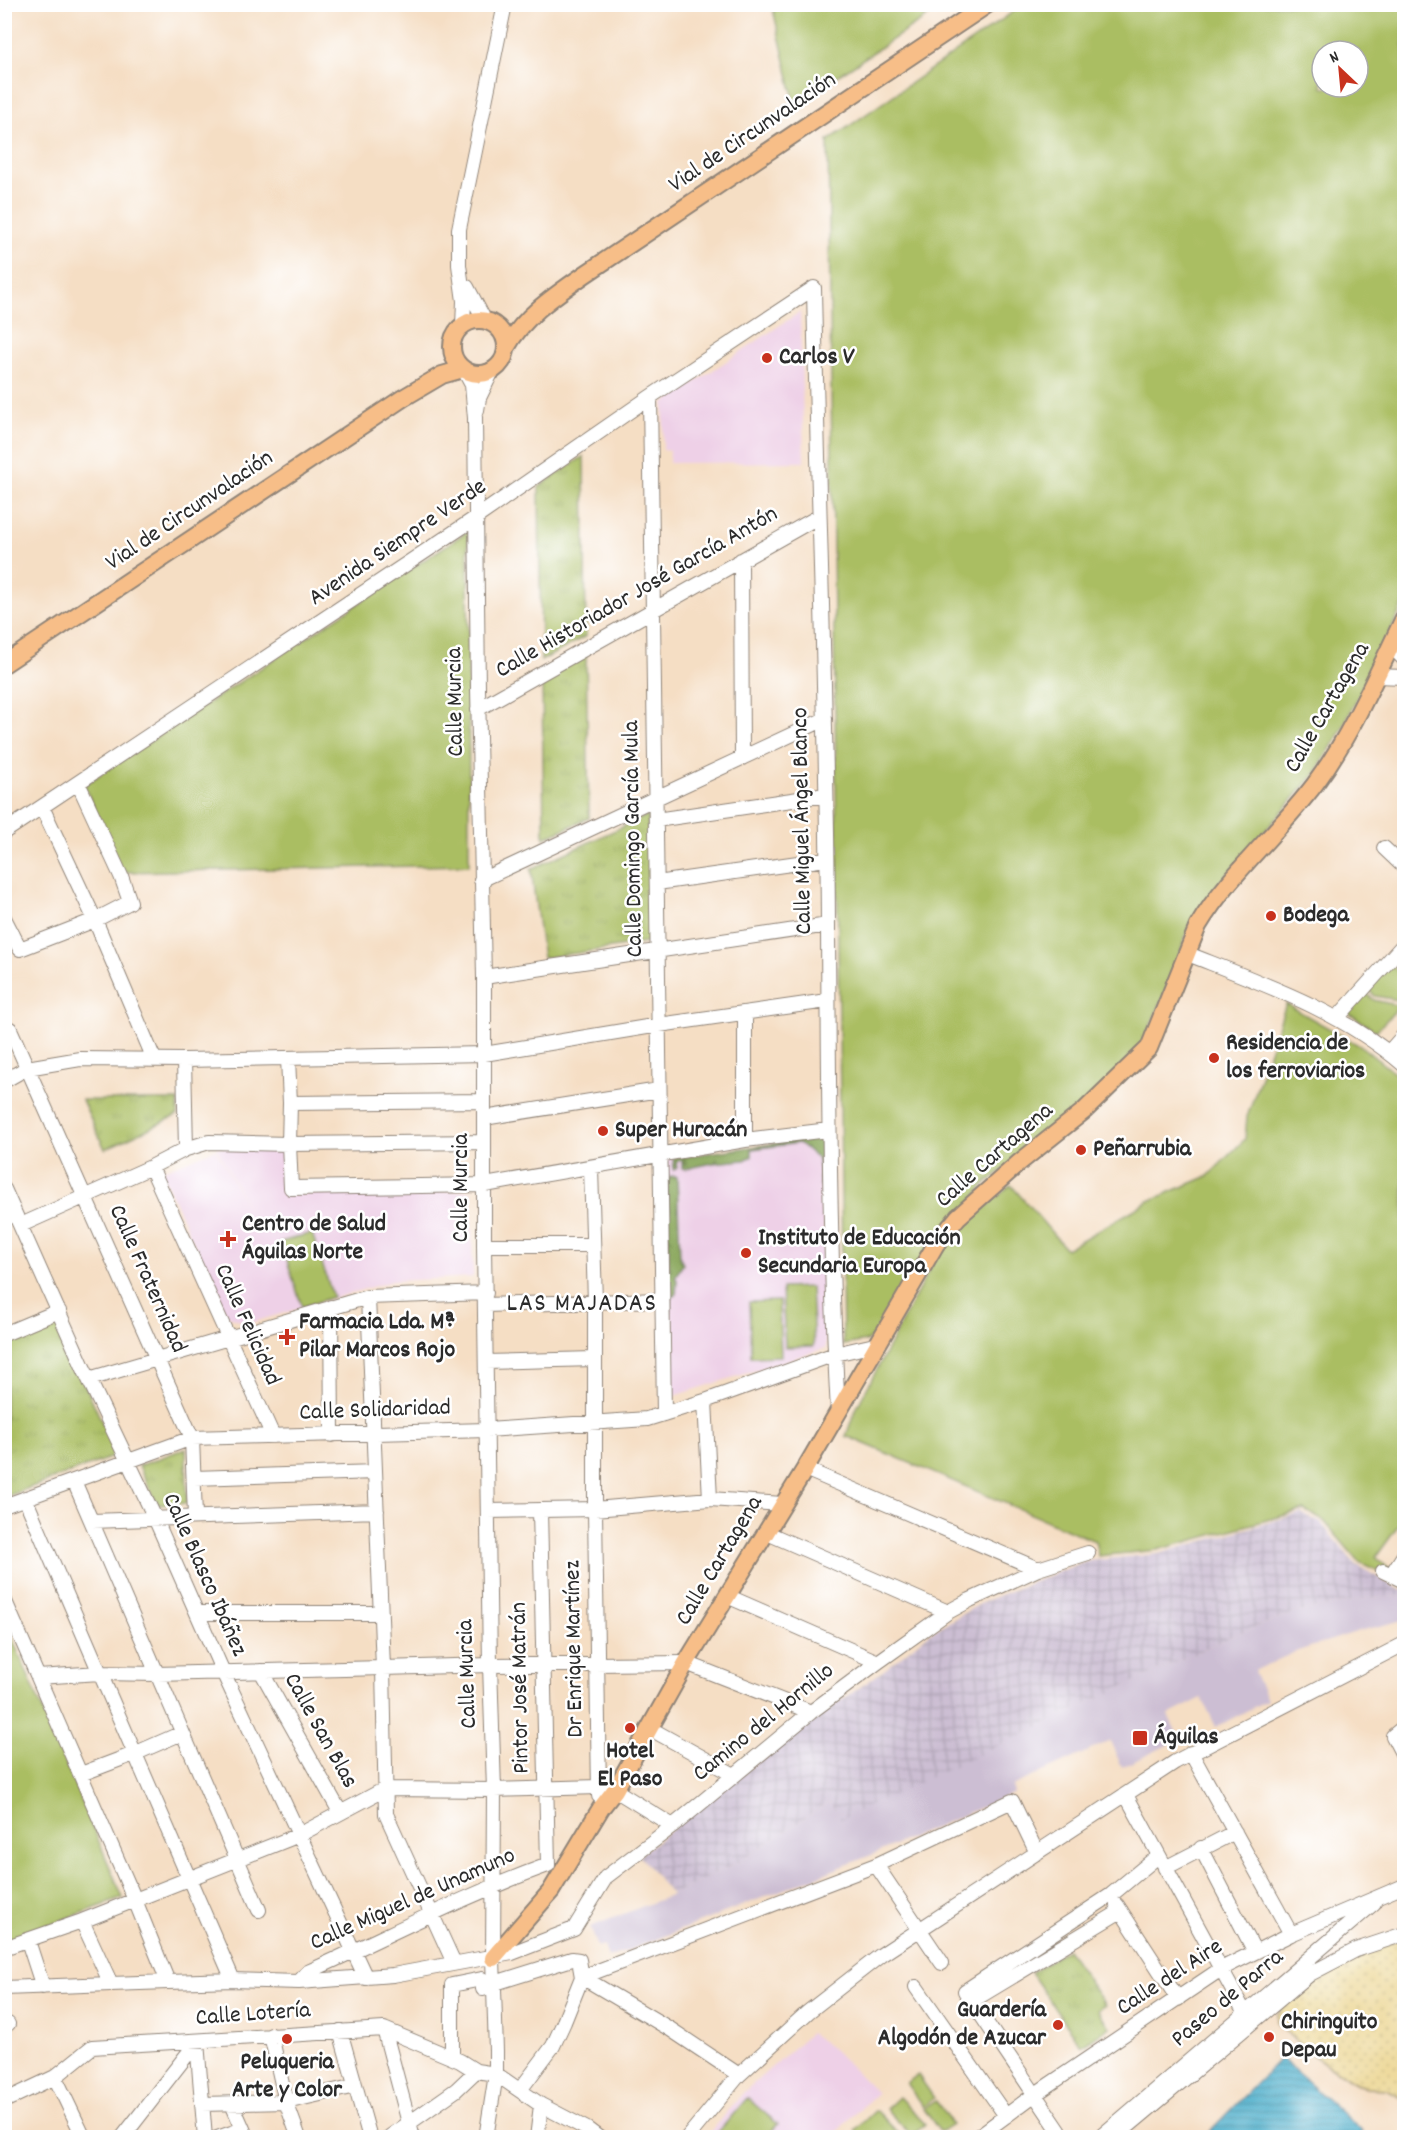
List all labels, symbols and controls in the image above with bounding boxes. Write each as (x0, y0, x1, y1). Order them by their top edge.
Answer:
north arrow (1310, 39, 1370, 99)
text: N (1326, 46, 1343, 70)
street label: Vial de Circunvalación (662, 64, 844, 202)
place label: Carlos V (779, 341, 855, 375)
marker: Carlos V (760, 351, 774, 365)
street label: Vial de Circunvalación (99, 442, 281, 580)
street label: Avenida Siempre Verde (302, 471, 494, 615)
street label: Calle Historiador José García Antón (489, 498, 785, 688)
street label: Calle Cartagena (1277, 636, 1380, 780)
street label: Calle Murcia (438, 646, 474, 757)
street label: Calle Miguel Ángel Blanco (784, 707, 822, 935)
street label: Calle Domingo García Mula (615, 720, 653, 958)
place label: Bodega (1283, 899, 1349, 933)
marker: Bodega (1264, 909, 1278, 923)
place label: Residencia de los ferroviarios (1226, 1027, 1365, 1089)
marker: Residencia de los ferroviarios (1207, 1051, 1221, 1065)
street label: Calle Cartagena (929, 1095, 1062, 1217)
place label: Super Huracán (615, 1114, 747, 1148)
marker: Super Huracán (596, 1124, 610, 1138)
street label: Calle Murcia (445, 1133, 479, 1243)
place label: Peñarrubia (1093, 1133, 1192, 1167)
marker: Peñarrubia (1074, 1143, 1088, 1157)
street label: Calle Fraternidad (99, 1199, 195, 1359)
place label: Centro de Salud Águilas Norte (242, 1208, 386, 1270)
place label: Instituto de Educación Secundaria Europa (758, 1222, 961, 1284)
marker: Centro de Salud Águilas Norte (219, 1230, 237, 1248)
marker: Instituto de Educación Secundaria Europa (739, 1246, 753, 1260)
street label: Calle Felicidad (205, 1259, 289, 1391)
district label: LAS MAJADAS (507, 1286, 657, 1323)
place label: Farmacia Lda. Mª Pilar Marcos Rojo (299, 1306, 457, 1368)
marker: Farmacia Lda. Mª Pilar Marcos Rojo (280, 1330, 294, 1344)
street label: Calle Solidaridad (299, 1391, 451, 1431)
street label: Calle Blasco Ibáñez (153, 1488, 255, 1662)
street label: Calle Cartagena (668, 1489, 773, 1632)
street label: Dr Enrique Martínez (556, 1560, 594, 1738)
street label: Pintor José Matrán (503, 1602, 539, 1774)
street label: Calle Murcia (449, 1618, 487, 1729)
street label: Camino del Hornillo (686, 1655, 842, 1791)
street label: Calle San Blas (274, 1667, 366, 1795)
marker: Hotel El Paso (623, 1721, 637, 1735)
place label: Águilas (1154, 1721, 1219, 1755)
marker: Águilas (1131, 1729, 1149, 1747)
place label: Hotel El Paso (597, 1735, 663, 1797)
street label: Calle Miguel de Unamuno (305, 1839, 521, 1961)
street label: Calle del Aire (1110, 1931, 1230, 2025)
street label: Paseo de Parra (1164, 1941, 1292, 2056)
street label: Calle Lotería (194, 1994, 312, 2036)
place label: Guardería Algodón de Azucar (878, 1994, 1047, 2056)
place label: Chiringuito Depau (1281, 2006, 1378, 2068)
marker: Guardería Algodón de Azucar (1051, 2018, 1065, 2032)
marker: Chiringuito Depau (1262, 2030, 1276, 2044)
marker: Peluqueria Arte y Color (280, 2032, 294, 2046)
place label: Peluqueria Arte y Color (232, 2046, 343, 2108)

